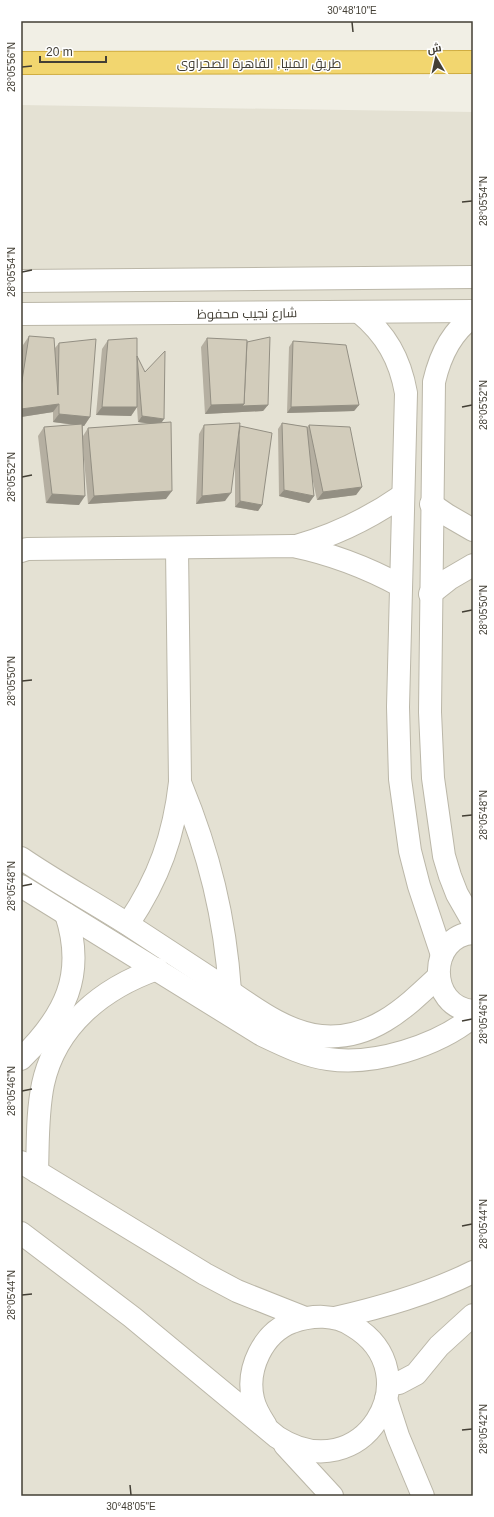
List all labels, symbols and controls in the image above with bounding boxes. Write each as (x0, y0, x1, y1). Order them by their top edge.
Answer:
text: 30°48'10"E (327, 5, 377, 16)
scale bar (40, 38, 106, 64)
north arrow (416, 38, 456, 78)
text: ش (427, 41, 443, 56)
text: 28°05'56"N (6, 42, 17, 92)
text: 20 m (46, 45, 73, 59)
street label: طريق المنيا, القاهرة الصحراوى (177, 56, 341, 71)
text: 28°05'54"N (478, 176, 489, 226)
text: 28°05'54"N (6, 247, 17, 297)
street label: شارع نجيب محفوظ (197, 305, 297, 323)
text: 28°05'52"N (478, 380, 489, 430)
text: 28°05'52"N (6, 452, 17, 502)
text: 28°05'50"N (478, 585, 489, 635)
text: 28°05'50"N (6, 656, 17, 706)
text: 28°05'48"N (478, 790, 489, 840)
text: 28°05'48"N (6, 861, 17, 911)
text: 28°05'46"N (478, 994, 489, 1044)
text: 28°05'46"N (6, 1066, 17, 1116)
text: 28°05'44"N (478, 1199, 489, 1249)
text: 28°05'44"N (6, 1270, 17, 1320)
text: 28°05'42"N (478, 1404, 489, 1454)
text: 30°48'05"E (106, 1501, 156, 1512)

